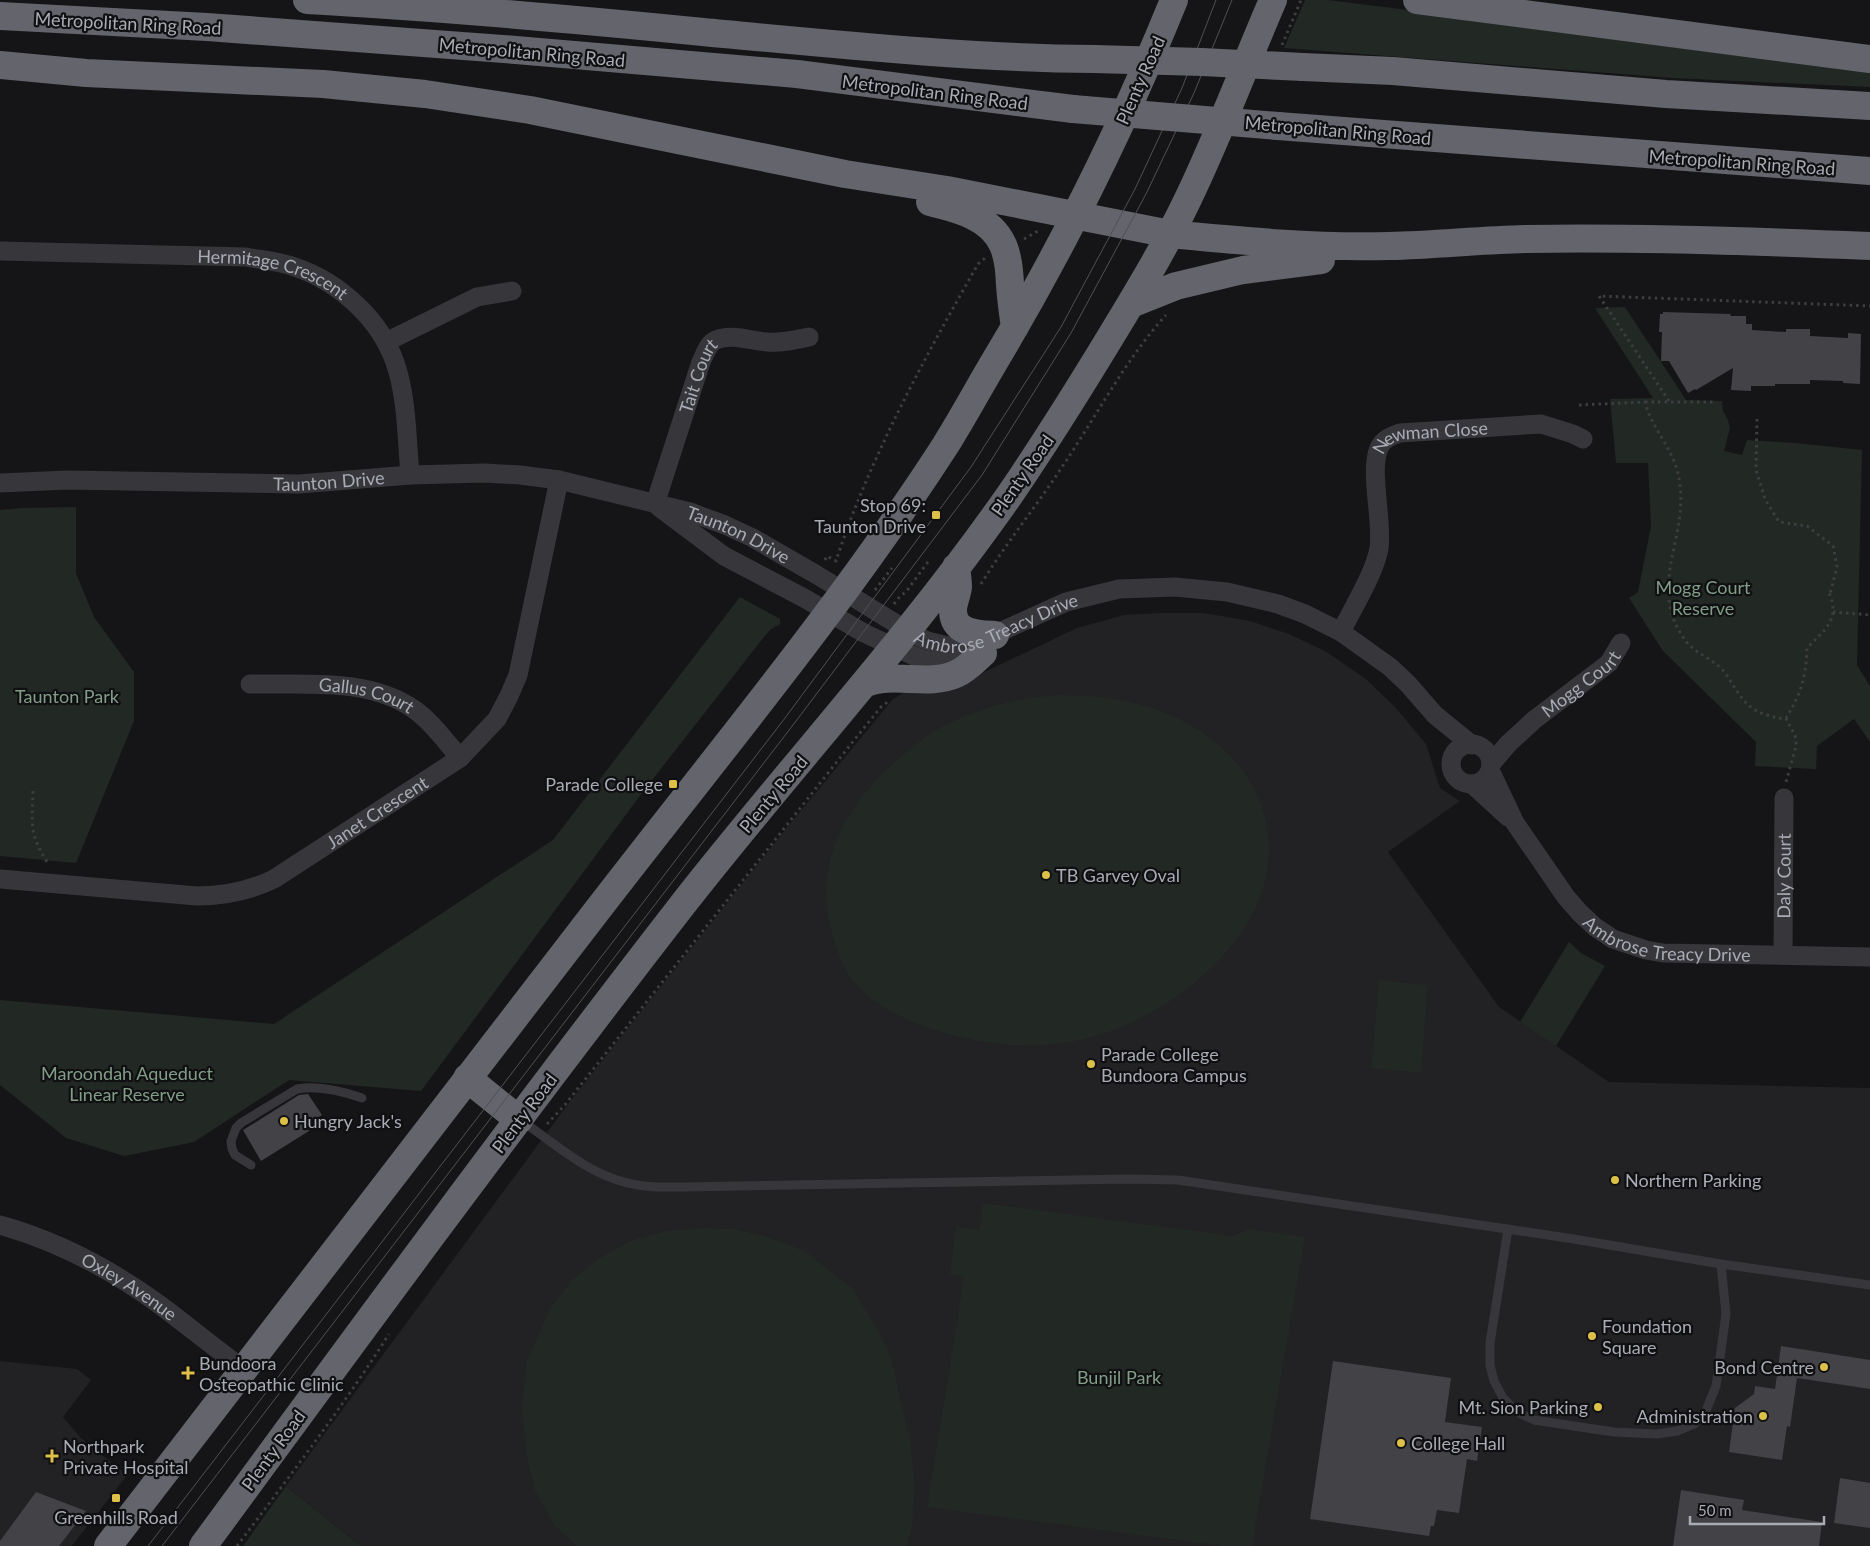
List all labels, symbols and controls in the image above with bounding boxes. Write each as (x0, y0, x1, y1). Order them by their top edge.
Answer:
street label: Metropolitan Ring Road (34, 7, 222, 39)
street label: Plenty Road (1111, 32, 1169, 128)
street label: Metropolitan Ring Road (438, 33, 626, 71)
street label: Metropolitan Ring Road (841, 70, 1029, 114)
street label: Metropolitan Ring Road (1244, 111, 1432, 149)
street label: Metropolitan Ring Road (1648, 145, 1836, 179)
street label: Hermitage Crescent (197, 245, 353, 304)
street label: Tait Court (674, 333, 722, 416)
street label: Newman Close (1367, 416, 1488, 457)
street label: Plenty Road (986, 430, 1058, 520)
street label: Taunton Drive (273, 466, 385, 495)
place label: Stop 69: Taunton Drive (814, 494, 926, 537)
street label: Taunton Drive (684, 501, 794, 568)
marker: Stop 69: Taunton Drive (930, 509, 942, 521)
park label: Mogg Court Reserve (1656, 576, 1751, 619)
street label: Ambrose Treacy Drive (911, 589, 1080, 658)
street label: Mogg Court (1537, 646, 1625, 722)
street label: Gallus Court (318, 673, 419, 718)
park label: Taunton Park (15, 685, 120, 707)
street label: Plenty Road (734, 751, 812, 837)
street label: Janet Crescent (322, 771, 432, 853)
place label: Parade College (545, 773, 663, 795)
marker: Parade College (667, 778, 679, 790)
street label: Daly Court (1772, 833, 1795, 919)
place label: TB Garvey Oval (1056, 864, 1180, 886)
marker: TB Garvey Oval (1040, 869, 1052, 881)
street label: Ambrose Treacy Drive (1579, 911, 1751, 966)
place label: Parade College Bundoora Campus (1101, 1043, 1247, 1086)
marker: Parade College Bundoora Campus (1085, 1058, 1097, 1070)
park label: Maroondah Aqueduct Linear Reserve (41, 1062, 213, 1105)
street label: Plenty Road (487, 1069, 561, 1157)
place label: Hungry Jack's (294, 1110, 402, 1132)
marker: Hungry Jack's (278, 1115, 290, 1127)
place label: Northern Parking (1625, 1169, 1761, 1191)
marker: Northern Parking (1609, 1174, 1621, 1186)
street label: Oxley Avenue (78, 1248, 182, 1325)
place label: Foundation Square (1602, 1315, 1692, 1358)
marker: Foundation Square (1586, 1330, 1598, 1342)
place label: Bundoora Osteopathic Clinic (199, 1352, 344, 1395)
place label: Bond Centre (1714, 1356, 1814, 1378)
marker: Bond Centre (1818, 1361, 1830, 1373)
marker: Bundoora Osteopathic Clinic (181, 1366, 195, 1380)
park label: Bunjil Park (1077, 1366, 1162, 1388)
place label: Mt. Sion Parking (1458, 1396, 1588, 1418)
marker: Mt. Sion Parking (1592, 1401, 1604, 1413)
street label: Plenty Road (236, 1405, 310, 1495)
place label: Administration (1637, 1405, 1753, 1427)
marker: Administration (1757, 1410, 1769, 1422)
place label: College Hall (1411, 1432, 1505, 1454)
place label: Northpark Private Hospital (63, 1435, 188, 1478)
marker: College Hall (1395, 1437, 1407, 1449)
marker: Northpark Private Hospital (45, 1449, 59, 1463)
marker: Greenhills Road (110, 1492, 122, 1504)
scale bar (1690, 1494, 1824, 1526)
text: 50 m (1698, 1501, 1732, 1519)
place label: Greenhills Road (54, 1506, 178, 1528)

